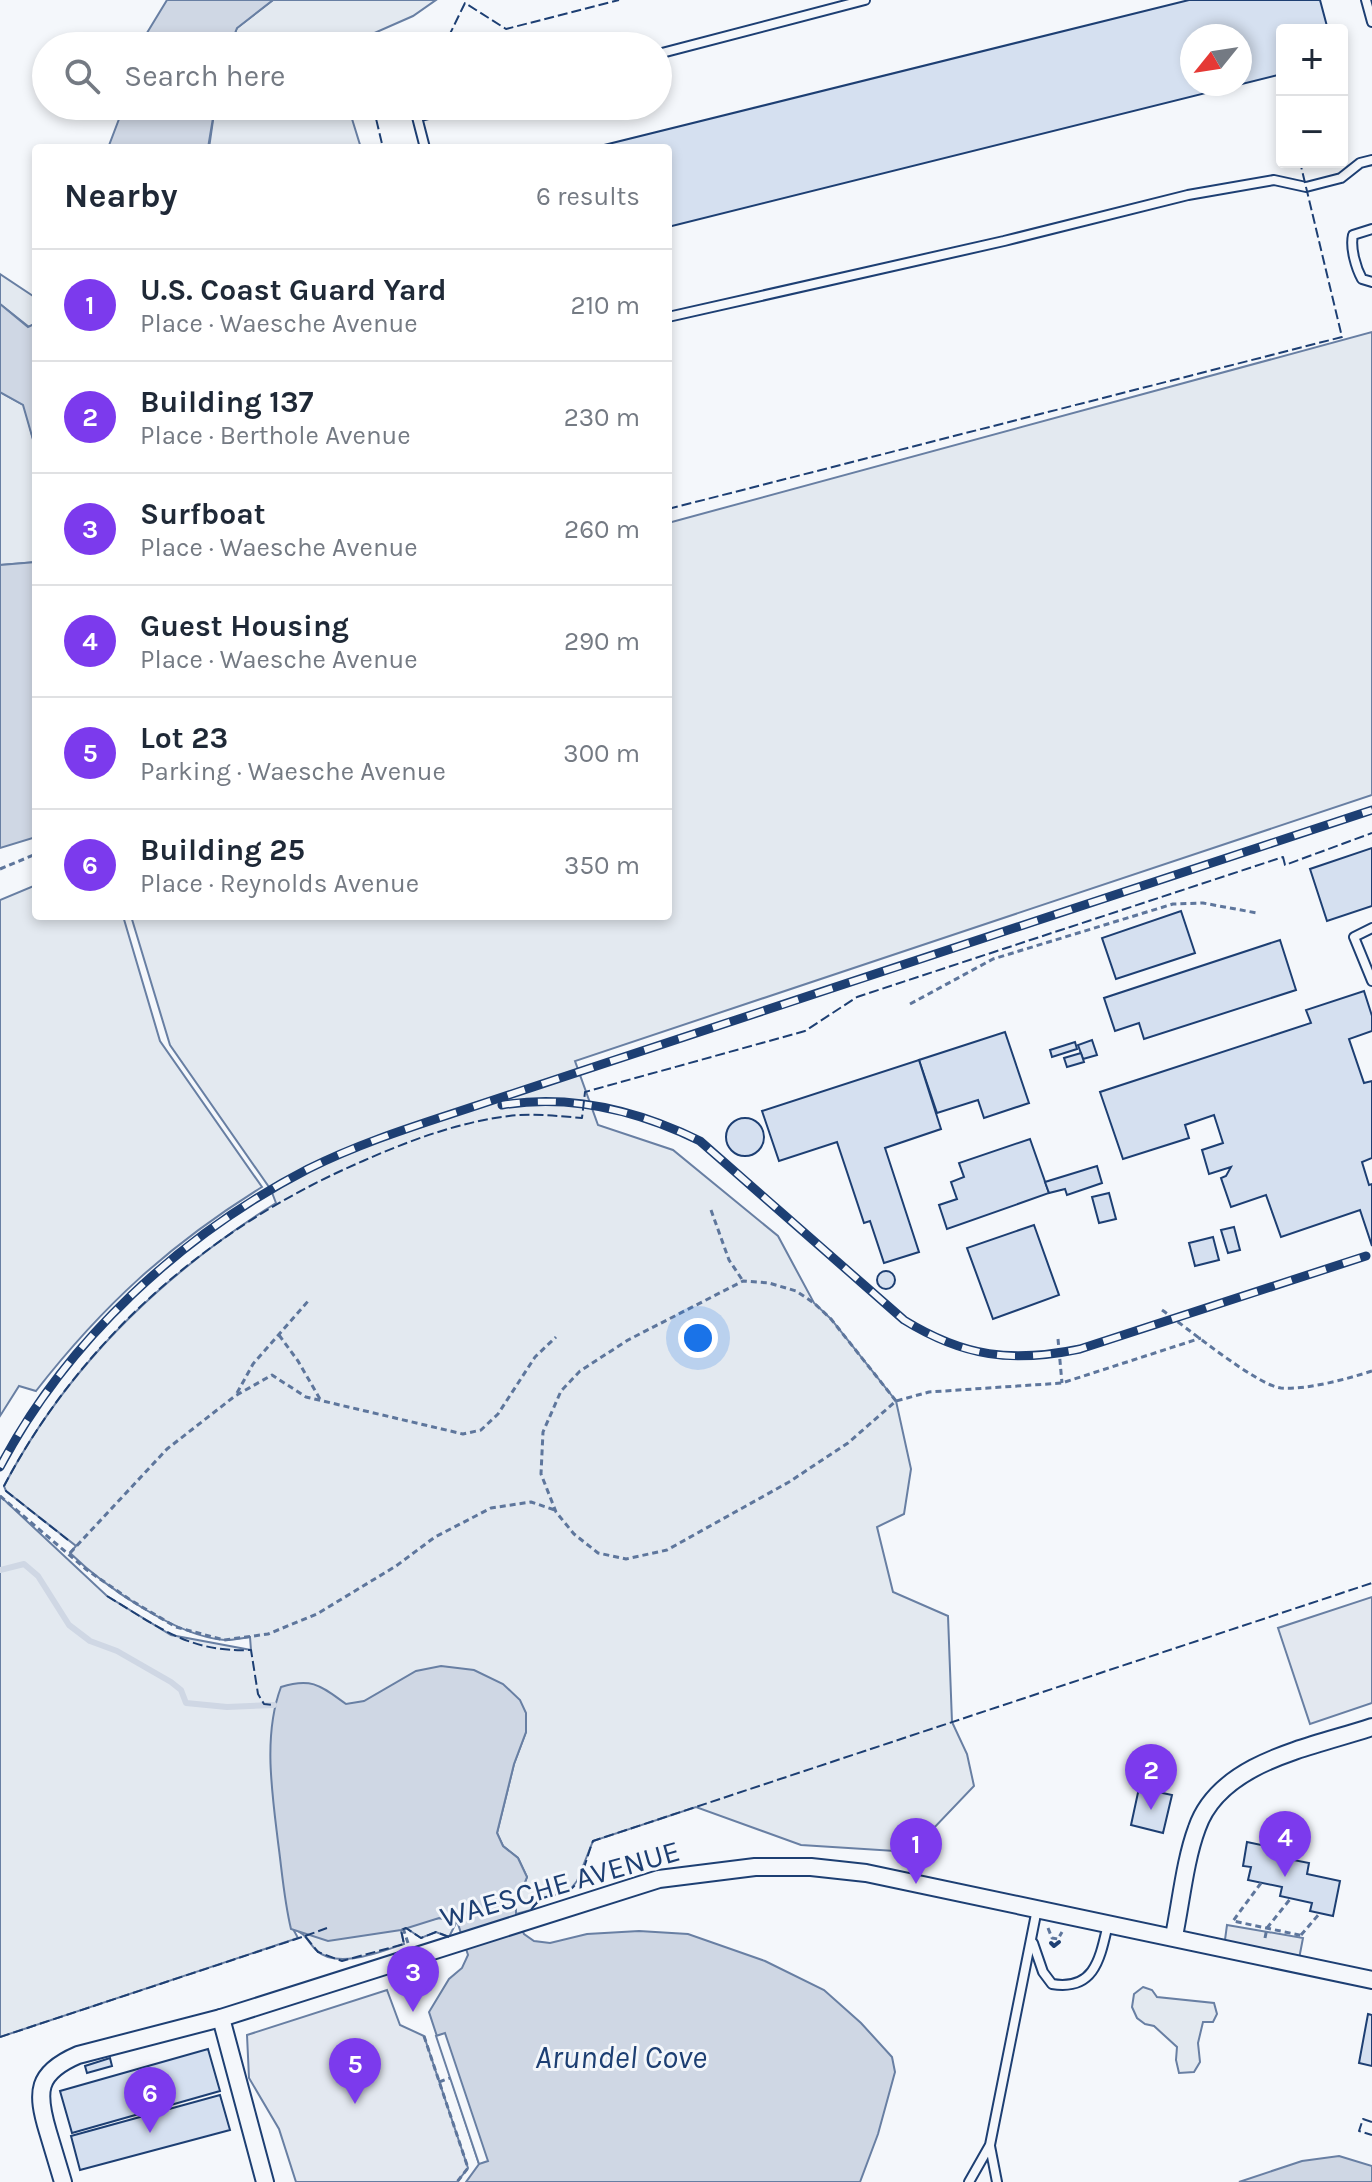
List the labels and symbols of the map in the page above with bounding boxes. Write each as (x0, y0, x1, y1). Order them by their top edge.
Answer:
north arrow (1180, 24, 1252, 96)
your location (678, 1318, 718, 1358)
pin: 2 (1125, 1744, 1177, 1810)
pin: 4 (1259, 1811, 1311, 1877)
pin: 1 (890, 1818, 942, 1884)
street label: WAESCHE AVENUE (436, 1833, 684, 1935)
pin: 3 (387, 1946, 439, 2012)
pin: 5 (329, 2038, 381, 2104)
water label: Arundel Cove (535, 2039, 707, 2076)
pin: 6 (124, 2067, 176, 2133)

